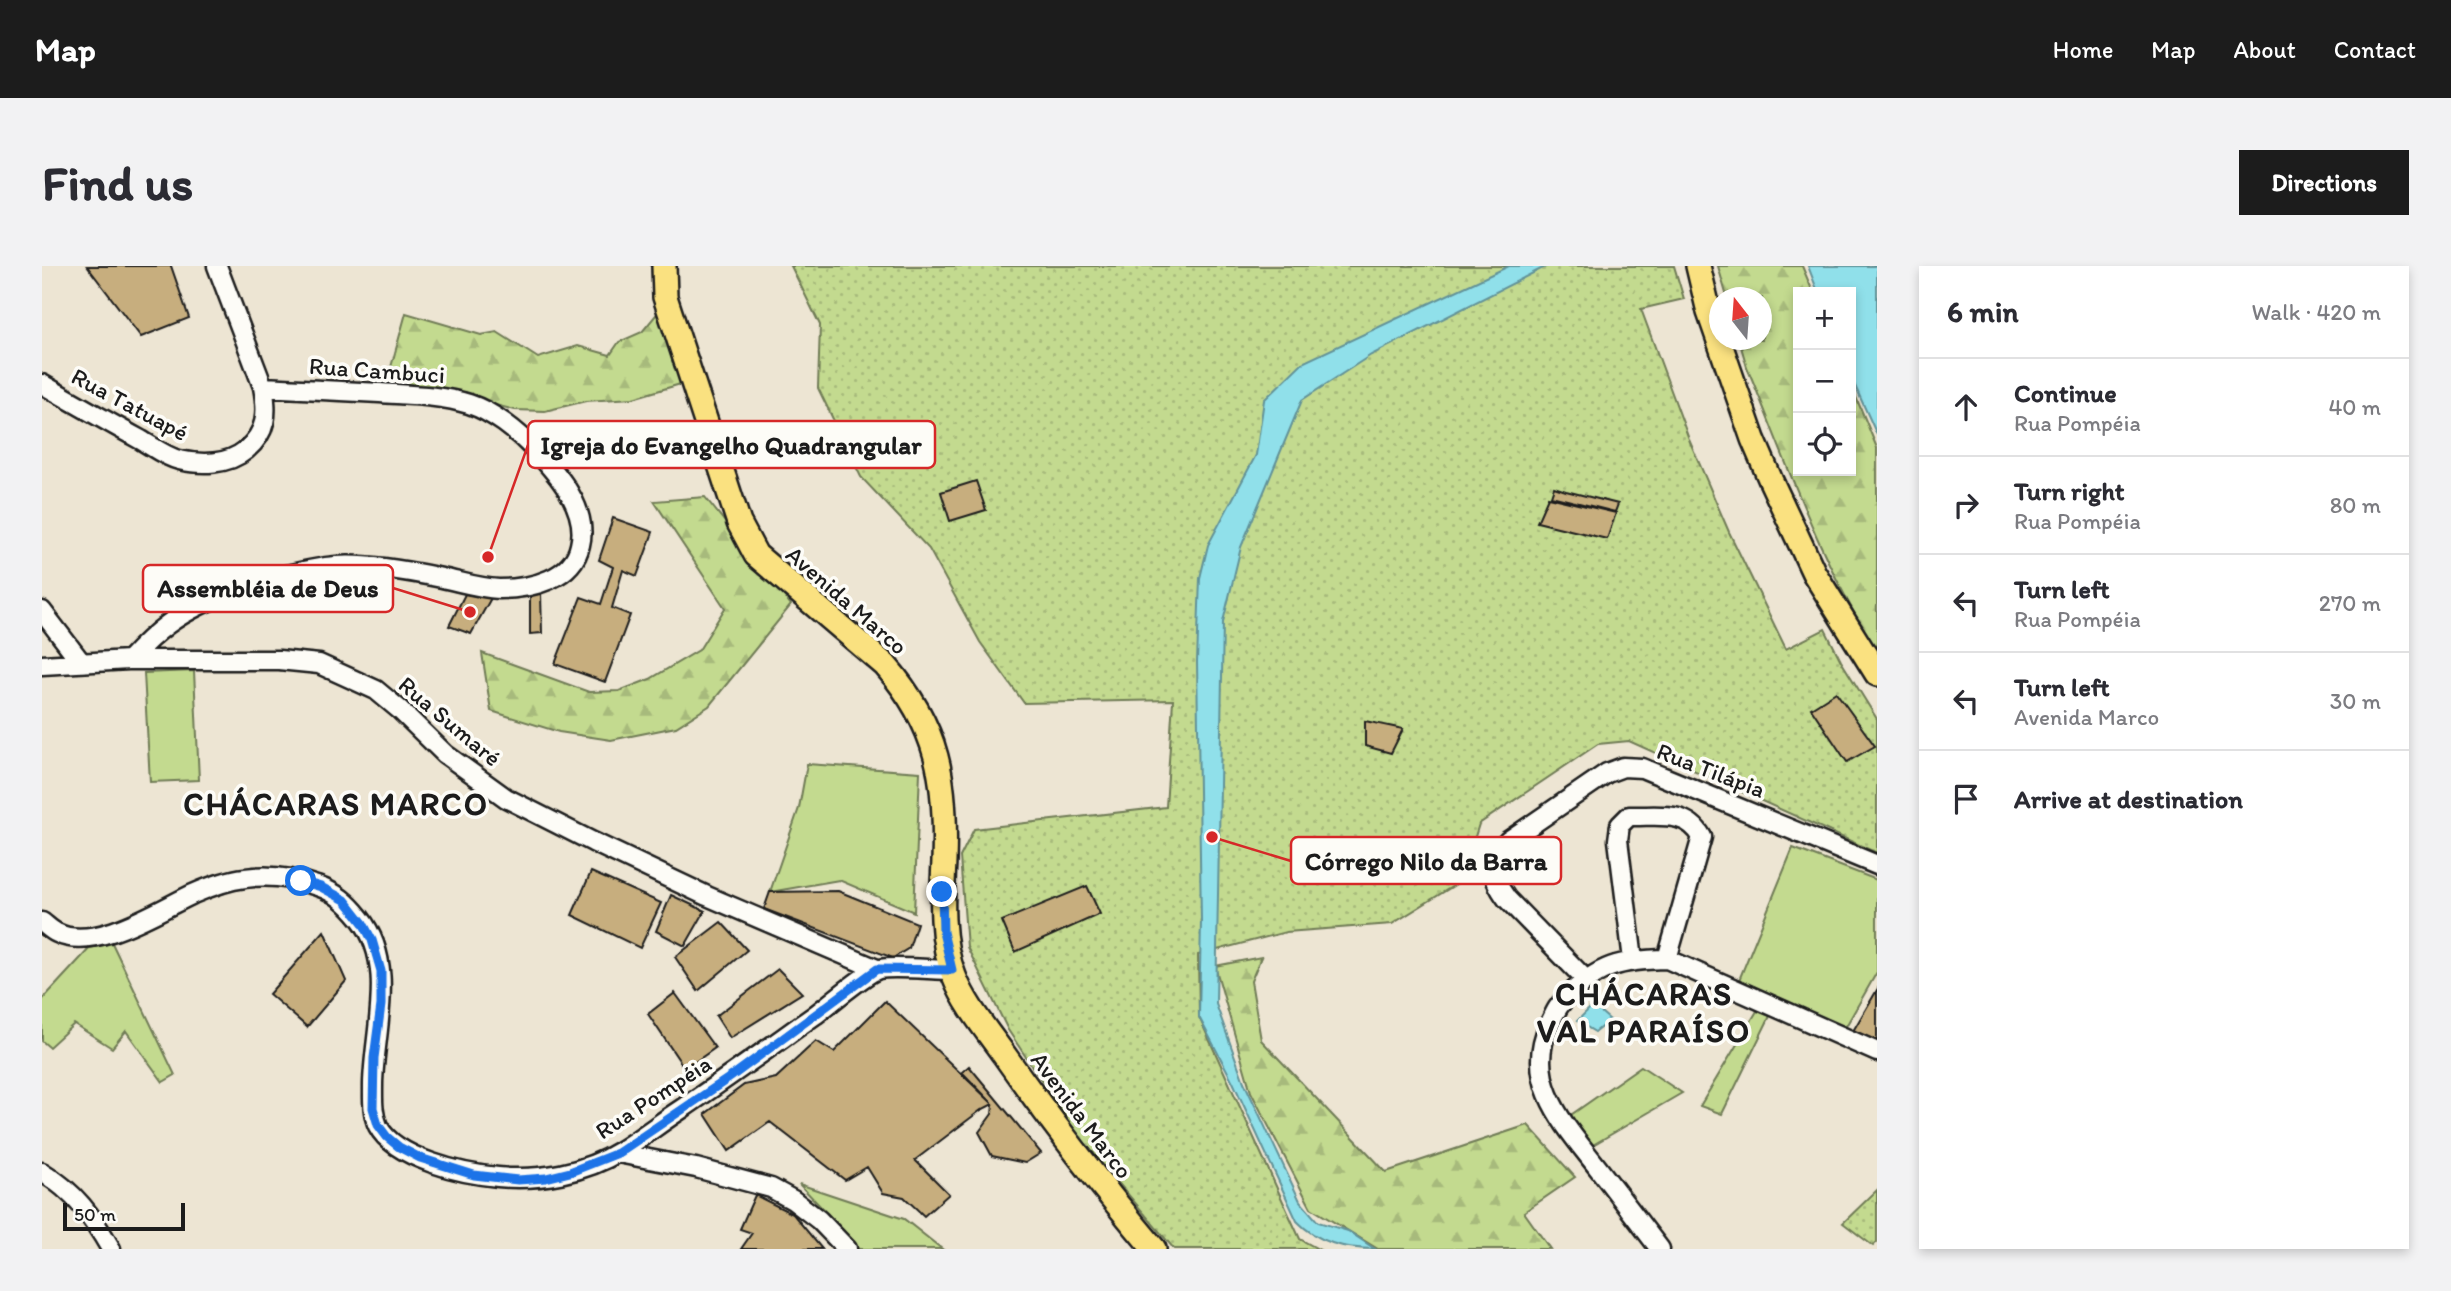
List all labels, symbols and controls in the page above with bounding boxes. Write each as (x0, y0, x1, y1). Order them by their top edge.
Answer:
text: Map (35, 30, 96, 69)
text: Home (2053, 35, 2113, 64)
text: Map (2151, 35, 2195, 64)
text: About (2233, 35, 2296, 64)
text: Contact (2334, 35, 2416, 64)
button: Directions (2239, 150, 2409, 215)
text: Find us (42, 153, 193, 212)
north arrow (1709, 287, 1772, 350)
map controls (1793, 287, 1856, 476)
button: + (1793, 287, 1856, 350)
text: 6 min (1947, 293, 2019, 330)
text: Walk · 420 m (2251, 298, 2381, 326)
button: − (1793, 350, 1856, 413)
street label: Rua Cambuci (308, 351, 446, 389)
street label: Rua Tatuapé (67, 361, 193, 447)
text: Continue (2014, 377, 2117, 409)
icon: ahead (1947, 388, 1985, 426)
text: 40 m (2328, 393, 2381, 421)
text: Rua Pompéia (2014, 409, 2141, 437)
button: locate (1793, 413, 1856, 476)
callout: Igreja do Evangelho Quadrangular (528, 421, 935, 468)
text: Igreja do Evangelho Quadrangular (541, 429, 922, 461)
text: Turn right (2014, 475, 2125, 507)
icon: right (1947, 486, 1985, 524)
text: 80 m (2330, 491, 2381, 519)
text: Rua Pompéia (2014, 507, 2141, 535)
street label: Avenida Marco (780, 539, 914, 661)
callout: Assembléia de Deus (143, 565, 393, 612)
text: Assembléia de Deus (156, 572, 379, 604)
text: Turn left (2014, 573, 2110, 605)
icon: left (1947, 584, 1985, 622)
text: 270 m (2319, 589, 2381, 617)
text: Rua Pompéia (2014, 605, 2141, 633)
street label: Rua Sumaré (393, 670, 507, 772)
text: Turn left (2014, 671, 2110, 703)
icon: left (1947, 682, 1985, 720)
text: 30 m (2330, 687, 2381, 715)
text: Avenida Marco (2014, 703, 2159, 731)
street label: Rua Tilápia (1653, 736, 1769, 804)
icon: arrive (1947, 780, 1985, 818)
text: Arrive at destination (2014, 783, 2243, 815)
district label: CHÁCARAS MARCO (183, 785, 489, 823)
callout: Córrego Nilo da Barra (1291, 837, 1561, 884)
text: Córrego Nilo da Barra (1305, 845, 1548, 877)
route start (285, 865, 316, 896)
route end (926, 876, 957, 907)
district label: CHÁCARAS VAL PARAÍSO (1537, 975, 1751, 1050)
street label: Avenida Marco (1025, 1046, 1139, 1184)
street label: Rua Pompéia (590, 1049, 717, 1145)
scale bar (63, 1200, 186, 1232)
text: 50 m (74, 1203, 116, 1226)

